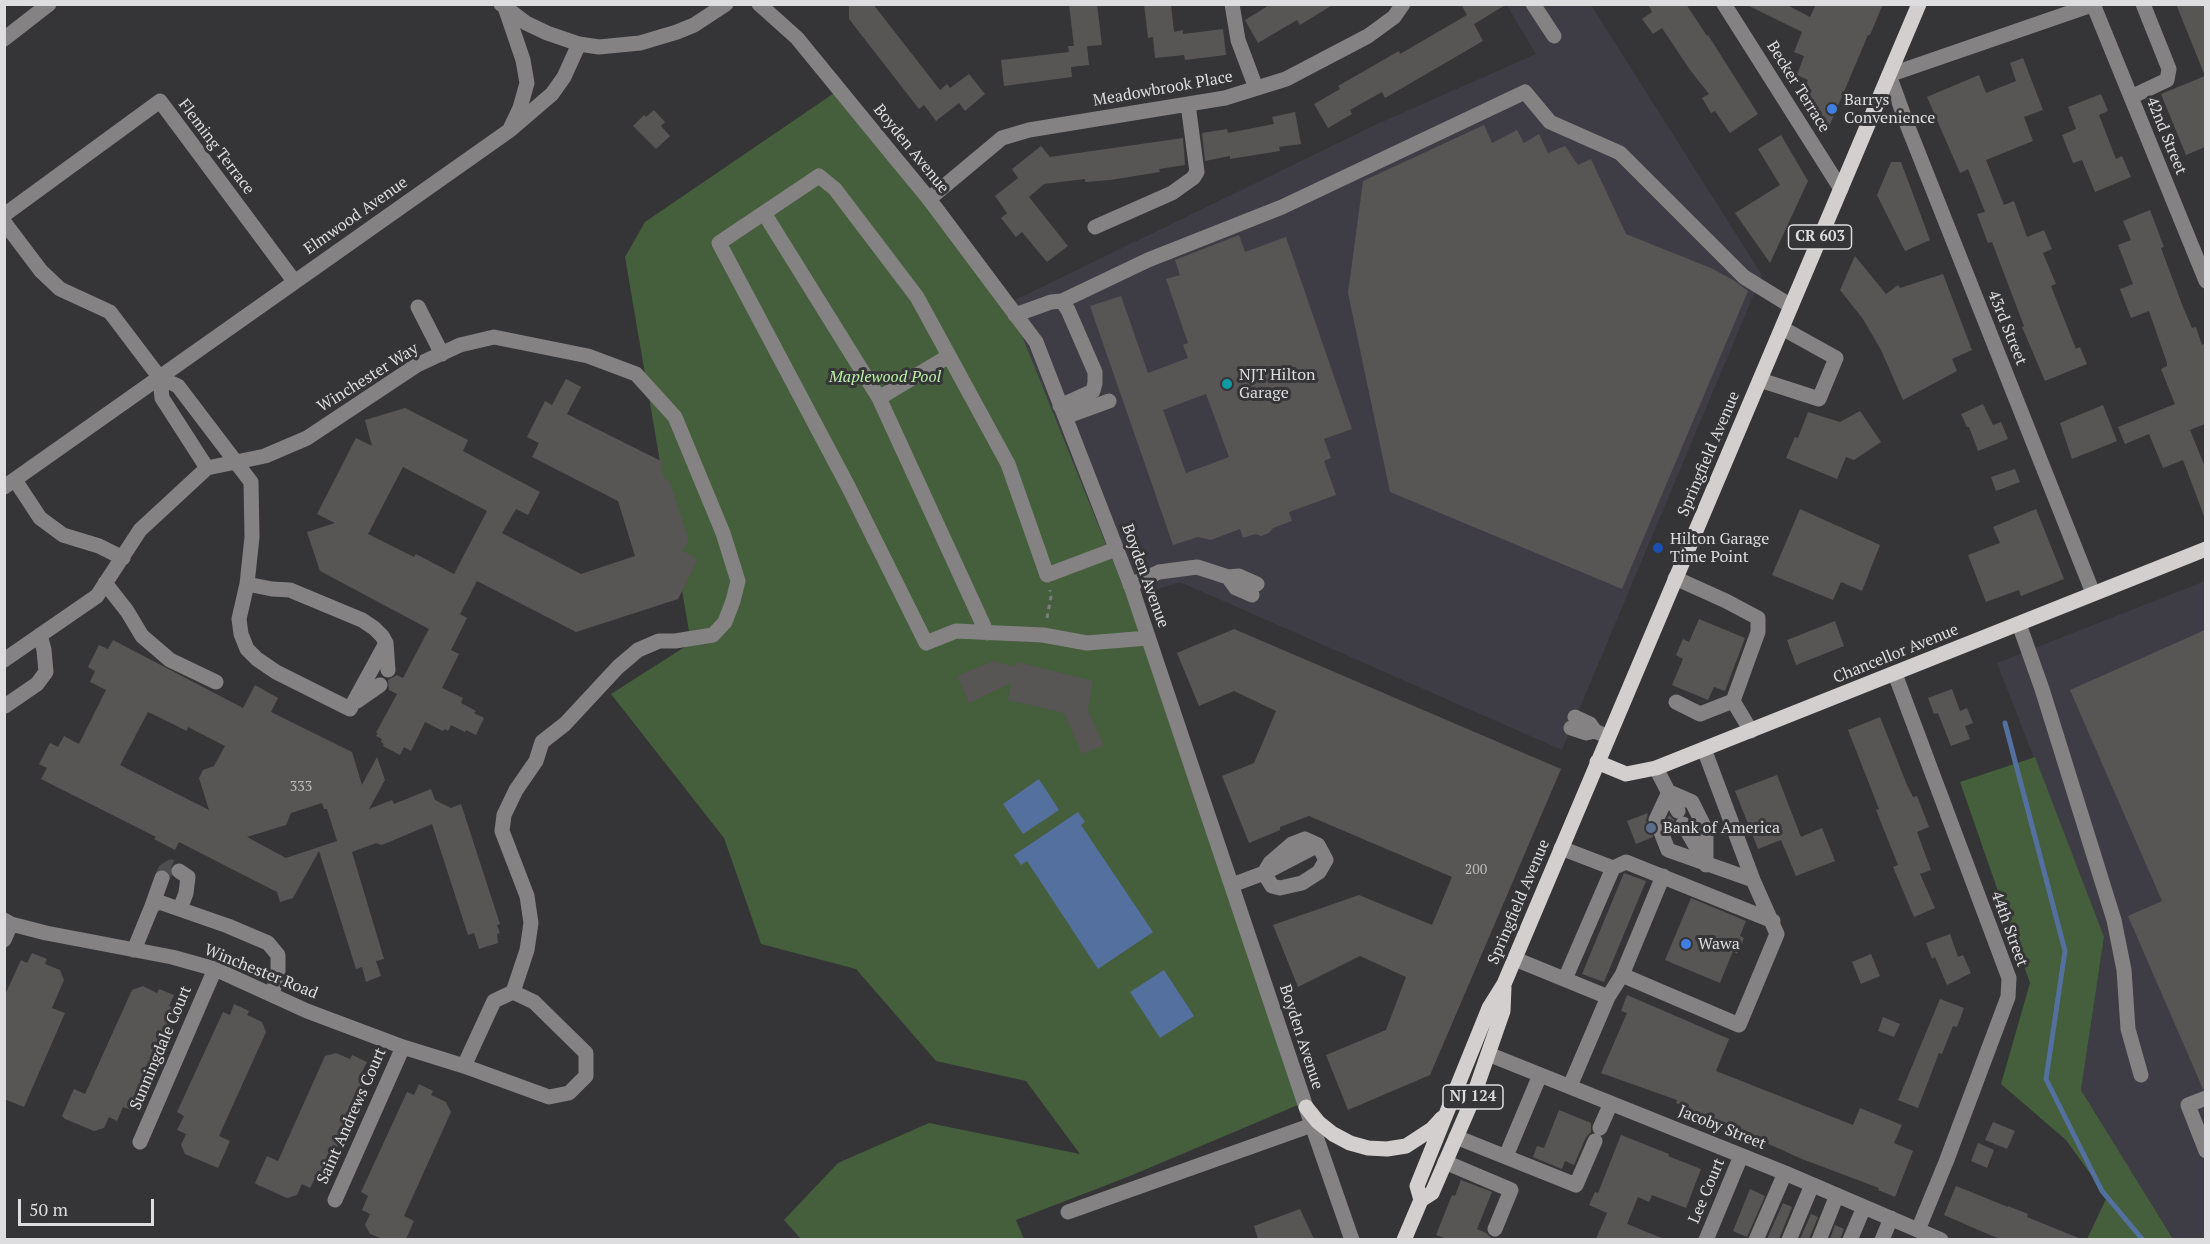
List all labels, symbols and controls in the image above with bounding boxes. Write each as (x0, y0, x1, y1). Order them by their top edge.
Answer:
street label: Becker Terrace (1762, 38, 1834, 136)
street label: Meadowbrook Place (1092, 67, 1234, 111)
place label: Barrys Convenience (1844, 90, 1935, 128)
street label: 42nd Street (2142, 94, 2190, 178)
street label: Fleming Terrace (174, 95, 258, 199)
street label: Boyden Avenue (869, 101, 953, 197)
marker: Barrys Convenience (1825, 102, 1839, 116)
street label: Elmwood Avenue (300, 173, 412, 259)
road number: CR 603 (1788, 225, 1852, 249)
street label: 43rd Street (1983, 288, 2031, 368)
street label: Winchester Way (314, 339, 422, 417)
place label: NJT Hilton Garage (1239, 365, 1316, 403)
park label: Maplewood Pool (829, 367, 941, 387)
marker: NJT Hilton Garage (1220, 377, 1234, 391)
street label: Springfield Avenue (1674, 389, 1744, 519)
street label: Boyden Avenue (1117, 521, 1173, 631)
place label: Hilton Garage Time Point (1670, 529, 1769, 567)
marker: Hilton Garage Time Point (1651, 541, 1665, 555)
street label: Chancellor Avenue (1831, 620, 1961, 688)
house number: 333 (290, 779, 312, 795)
place label: Bank of America (1663, 818, 1780, 838)
marker: Bank of America (1644, 821, 1658, 835)
street label: Springfield Avenue (1484, 837, 1554, 967)
house number: 200 (1465, 862, 1487, 878)
street label: 44th Street (1986, 889, 2032, 969)
place label: Wawa (1698, 934, 1740, 954)
marker: Wawa (1679, 937, 1693, 951)
street label: Winchester Road (201, 940, 321, 1004)
street label: Boyden Avenue (1275, 982, 1327, 1092)
street label: Sunningdale Court (126, 983, 196, 1113)
street label: Saint Andrews Court (313, 1045, 391, 1187)
road number: NJ 124 (1443, 1085, 1503, 1109)
street label: Jacoby Street (1675, 1102, 1769, 1154)
street label: Lee Court (1685, 1156, 1729, 1226)
scale bar (21, 1187, 158, 1225)
text: 50 m (29, 1197, 68, 1221)

